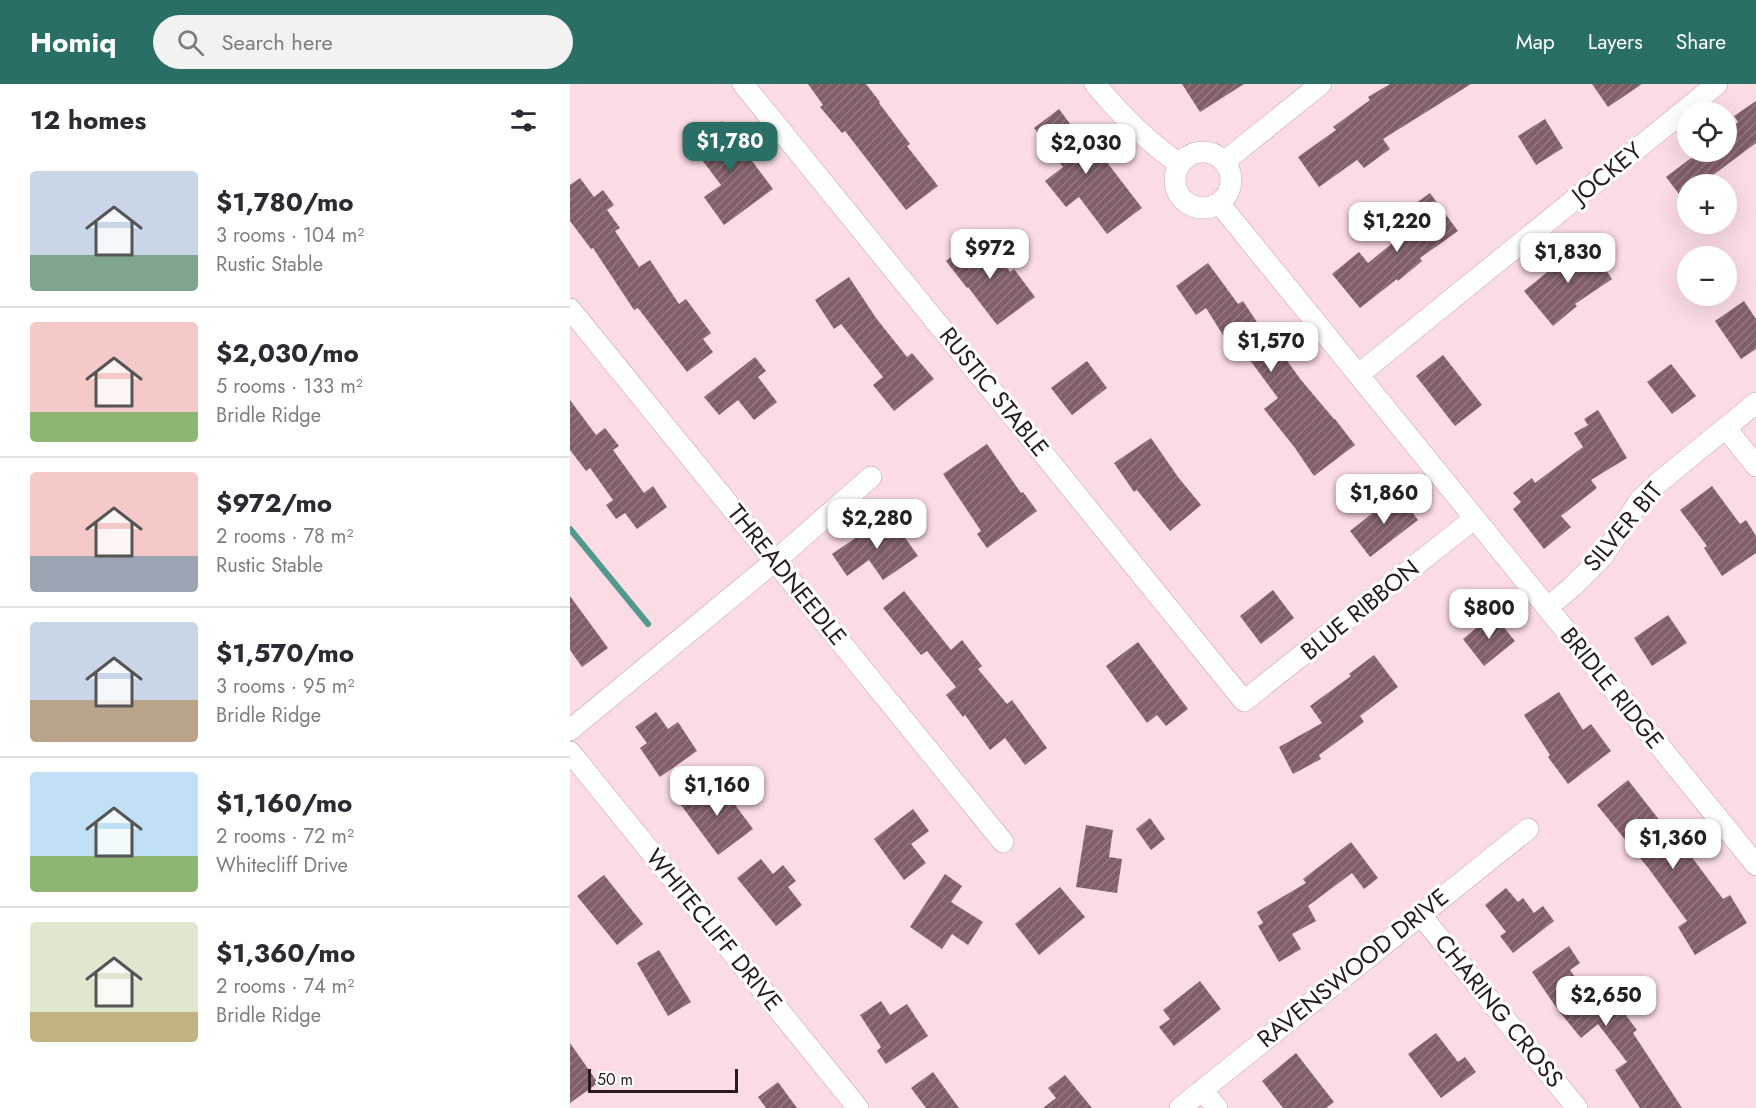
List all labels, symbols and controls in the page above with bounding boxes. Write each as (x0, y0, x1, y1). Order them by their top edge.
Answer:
search box (153, 15, 573, 69)
text: Homiq (30, 22, 117, 63)
icon: search (174, 26, 207, 59)
text: Search here (222, 26, 333, 58)
text: Map (1516, 27, 1555, 57)
text: Layers (1588, 27, 1643, 57)
text: Share (1676, 27, 1726, 57)
text: 12 homes (30, 101, 146, 139)
map controls (1677, 102, 1737, 306)
button: locate (1677, 102, 1737, 162)
icon: filters (507, 104, 540, 137)
pin: $1,780 (681, 122, 779, 173)
pin: $2,030 (1037, 124, 1135, 175)
text: $1,780 (697, 127, 763, 156)
text: $2,030 (1051, 129, 1121, 158)
street label: JOCKEY (1562, 133, 1650, 214)
button: + (1677, 174, 1737, 234)
text: $1,780/mo (216, 183, 354, 221)
icon: home (78, 195, 150, 267)
pin: $1,220 (1348, 202, 1446, 253)
text: $1,220 (1363, 207, 1431, 236)
text: 3 rooms · 104 m² (216, 221, 364, 250)
pin: $972 (954, 229, 1026, 280)
pin: $1,830 (1519, 233, 1617, 284)
text: $972 (965, 234, 1015, 263)
text: $1,830 (1534, 238, 1602, 267)
button: − (1677, 246, 1737, 306)
text: Rustic Stable (216, 250, 323, 279)
street label: RUSTIC STABLE (931, 319, 1058, 464)
pin: $1,570 (1222, 322, 1320, 373)
text: $1,570 (1237, 327, 1305, 356)
text: $2,030/mo (216, 334, 359, 372)
icon: home (78, 346, 150, 418)
text: 5 rooms · 133 m² (216, 372, 363, 401)
text: Bridle Ridge (216, 401, 321, 430)
pin: $1,860 (1335, 474, 1433, 525)
street label: SILVER BIT (1575, 474, 1671, 579)
text: $1,860 (1350, 479, 1418, 508)
text: $972/mo (216, 484, 332, 522)
icon: home (78, 496, 150, 568)
street label: THREADNEEDLE (720, 497, 855, 653)
pin: $2,280 (828, 499, 926, 550)
text: $2,280 (842, 504, 912, 533)
text: 2 rooms · 78 m² (216, 522, 353, 551)
text: Rustic Stable (216, 551, 323, 580)
street label: BLUE RIBBON (1293, 551, 1426, 668)
pin: $800 (1453, 589, 1525, 640)
text: $800 (1463, 594, 1515, 623)
street label: BRIDLE RIDGE (1552, 619, 1672, 756)
text: $1,570/mo (216, 634, 354, 672)
icon: home (78, 646, 150, 718)
text: 3 rooms · 95 m² (216, 672, 354, 701)
text: Bridle Ridge (216, 701, 321, 730)
pin: $1,160 (668, 766, 766, 817)
text: $1,160 (684, 771, 750, 800)
text: $1,160/mo (216, 784, 352, 822)
icon: home (78, 796, 150, 868)
pin: $1,360 (1624, 819, 1722, 870)
text: 2 rooms · 72 m² (216, 822, 354, 851)
text: $1,360 (1639, 824, 1707, 853)
street label: WHITECLIFF DRIVE (638, 841, 791, 1018)
text: Whitecliff Drive (216, 851, 348, 880)
street label: RAVENSWOOD DRIVE (1250, 879, 1456, 1056)
street label: CHARING CROSS (1427, 926, 1572, 1095)
text: $1,360/mo (216, 934, 355, 972)
icon: home (78, 946, 150, 1018)
text: 2 rooms · 74 m² (216, 972, 354, 1001)
pin: $2,650 (1557, 976, 1655, 1027)
text: $2,650 (1570, 981, 1642, 1010)
text: Bridle Ridge (216, 1001, 321, 1030)
scale bar (588, 1066, 738, 1094)
text: 50 m (597, 1068, 633, 1091)

